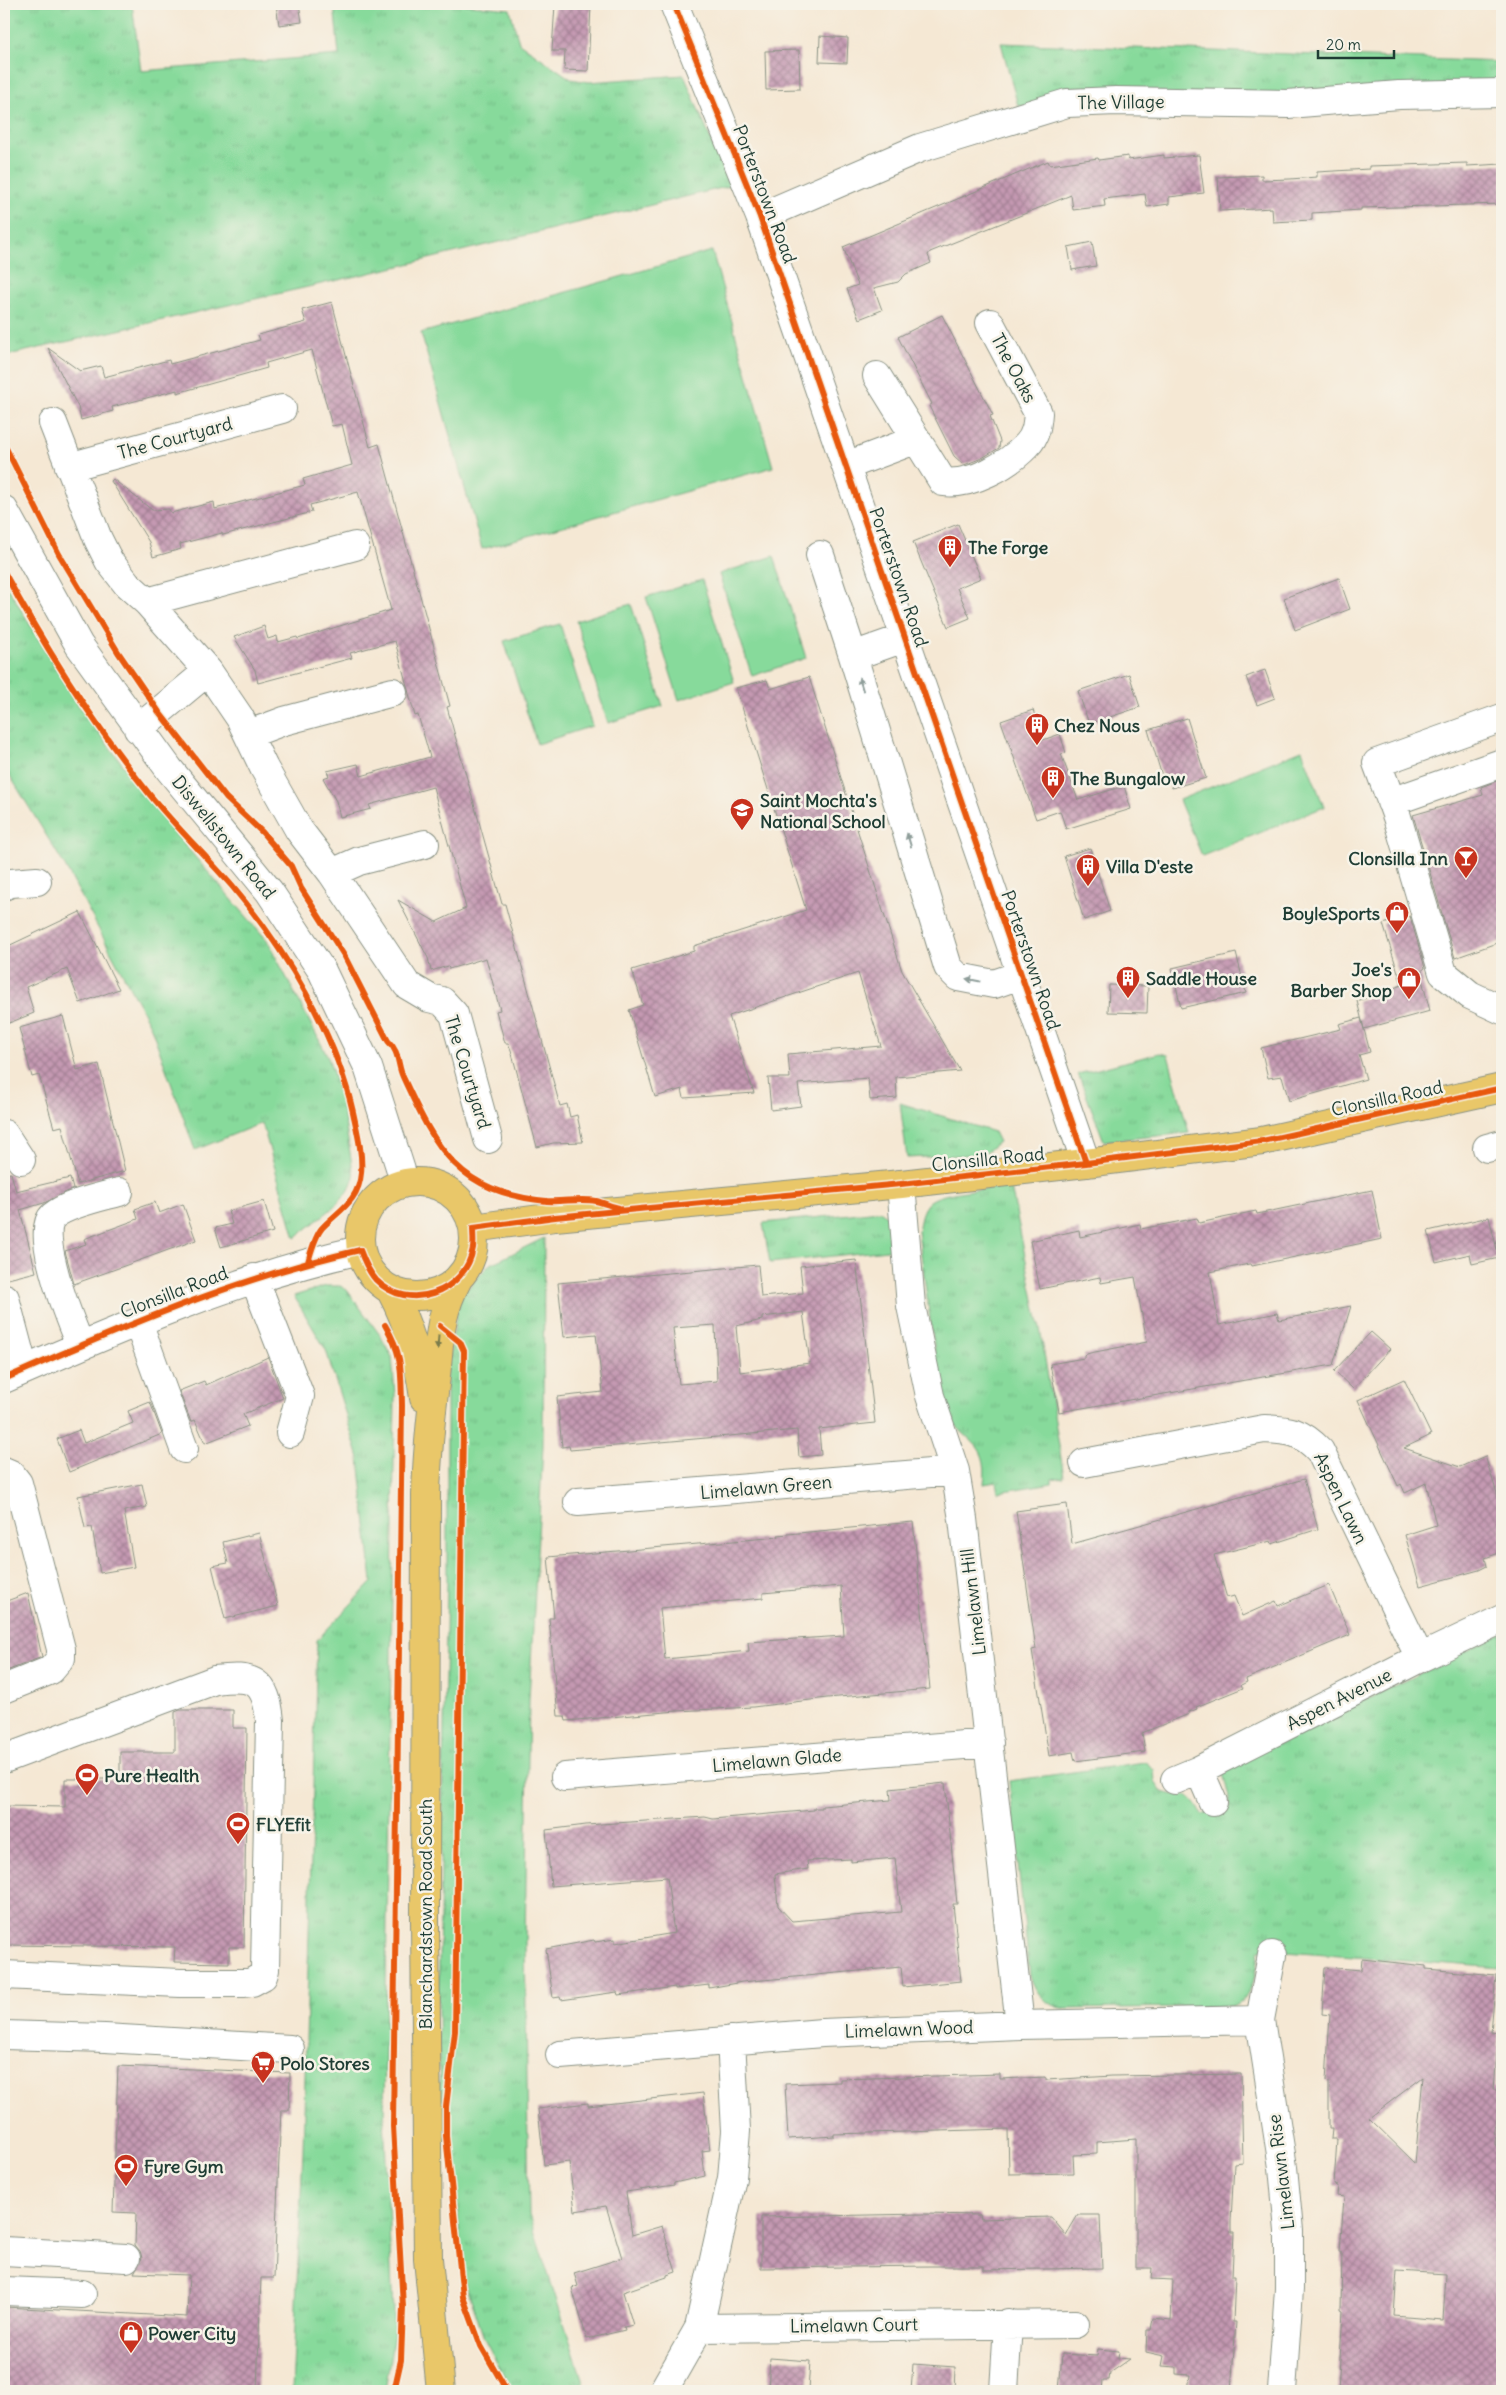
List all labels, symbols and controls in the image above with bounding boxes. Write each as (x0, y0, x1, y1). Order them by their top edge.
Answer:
scale bar (1318, 28, 1395, 60)
text: 20 m (1326, 35, 1361, 54)
street label: The Village (1077, 90, 1165, 114)
street label: Porterstown Road (728, 122, 802, 267)
street label: The Oaks (986, 329, 1042, 407)
street label: The Courtyard (115, 412, 235, 464)
street label: Porterstown Road (864, 504, 934, 650)
building icon: The Forge (937, 534, 963, 568)
place label: The Forge (968, 536, 1048, 559)
one-way arrow (857, 677, 865, 692)
building icon: Chez Nous (1024, 712, 1050, 746)
place label: Chez Nous (1054, 714, 1140, 737)
building icon: The Bungalow (1040, 765, 1066, 799)
place label: The Bungalow (1070, 767, 1186, 790)
street label: Diswellstown Road (167, 771, 281, 904)
place label: Saint Mochta's National School (760, 789, 886, 833)
school or university icon: Saint Mochta's National School (729, 797, 755, 831)
one-way arrow (905, 832, 913, 847)
bar icon: Clonsilla Inn (1453, 845, 1479, 879)
place label: Clonsilla Inn (1348, 847, 1449, 870)
building icon: Villa D'este (1075, 853, 1101, 887)
place label: Villa D'este (1106, 855, 1193, 878)
street label: Porterstown Road (996, 887, 1066, 1033)
shop icon: BoyleSports (1384, 900, 1410, 934)
place label: BoyleSports (1282, 902, 1380, 925)
place label: Joe's Barber Shop (1291, 958, 1392, 1002)
building icon: Saddle House (1115, 965, 1141, 999)
shop icon: Joe's Barber Shop (1396, 966, 1422, 1000)
place label: Saddle House (1146, 967, 1257, 990)
one-way arrow (966, 976, 981, 984)
street label: The Courtyard (440, 1012, 496, 1132)
street label: Clonsilla Road (1329, 1075, 1445, 1121)
street label: Clonsilla Road (930, 1142, 1046, 1176)
street label: Clonsilla Road (117, 1261, 231, 1323)
one-way arrow (434, 1334, 442, 1350)
street label: Aspen Lawn (1309, 1448, 1373, 1548)
street label: Limelawn Green (699, 1470, 833, 1504)
street label: Limelawn Hill (955, 1547, 991, 1657)
street label: Aspen Avenue (1283, 1663, 1395, 1735)
street label: Limelawn Glade (711, 1743, 843, 1777)
sports icon: Pure Health (74, 1762, 100, 1796)
place label: Pure Health (104, 1764, 200, 1787)
street label: Blanchardstown Road South (414, 1799, 437, 2029)
sports icon: FLYEfit (225, 1811, 251, 1845)
place label: FLYEfit (256, 1813, 312, 1836)
street label: Limelawn Wood (844, 2015, 974, 2043)
supermarket icon: Polo Stores (250, 2050, 276, 2084)
place label: Polo Stores (280, 2052, 370, 2075)
street label: Limelawn Rise (1263, 2113, 1299, 2231)
sports icon: Fyre Gym (113, 2153, 139, 2187)
place label: Fyre Gym (144, 2155, 224, 2178)
street label: Limelawn Court (790, 2312, 918, 2338)
shop icon: Power City (118, 2320, 144, 2354)
place label: Power City (148, 2322, 236, 2345)

